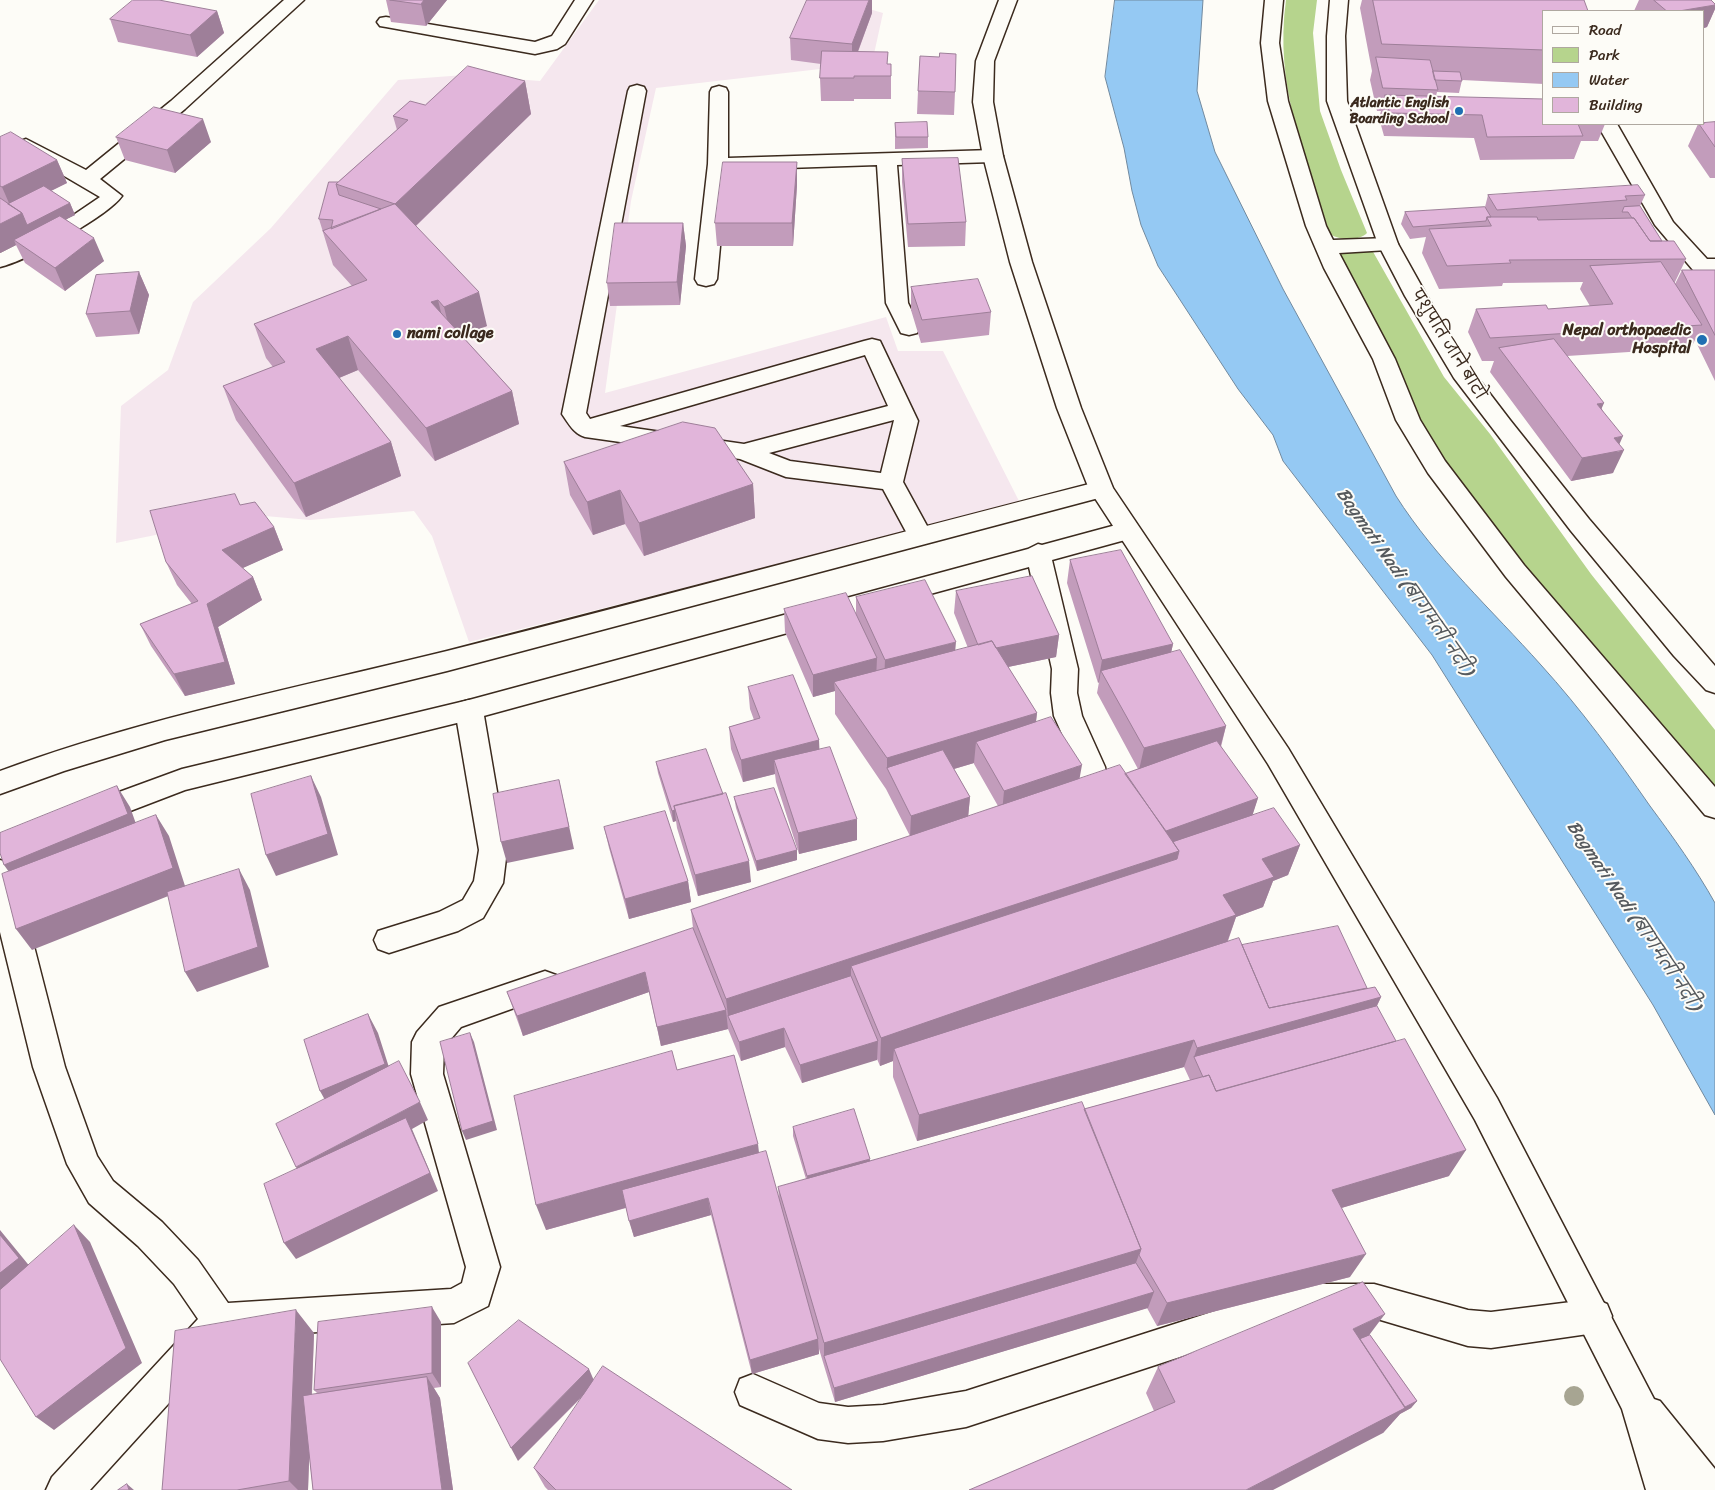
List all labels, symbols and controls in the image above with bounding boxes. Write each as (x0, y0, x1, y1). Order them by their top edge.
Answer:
legend (1542, 10, 1705, 125)
text: Road (1589, 17, 1621, 43)
text: Park (1589, 42, 1620, 68)
text: Water (1589, 67, 1629, 93)
text: Building (1589, 92, 1643, 118)
place label: Atlantic English Boarding School (1349, 95, 1449, 128)
marker: Atlantic English Boarding School (1453, 105, 1465, 117)
street label: पशुपति जाने बाटो (1407, 287, 1489, 403)
place label: Nepal orthopaedic Hospital (1563, 321, 1691, 359)
place label: nami collage (407, 324, 494, 344)
marker: nami collage (391, 328, 403, 340)
marker: Nepal orthopaedic Hospital (1695, 333, 1709, 347)
water label: Bagmati Nadi (बागमती नदी) (1331, 484, 1477, 680)
water label: Bagmati Nadi (बागमती नदी) (1562, 817, 1704, 1015)

